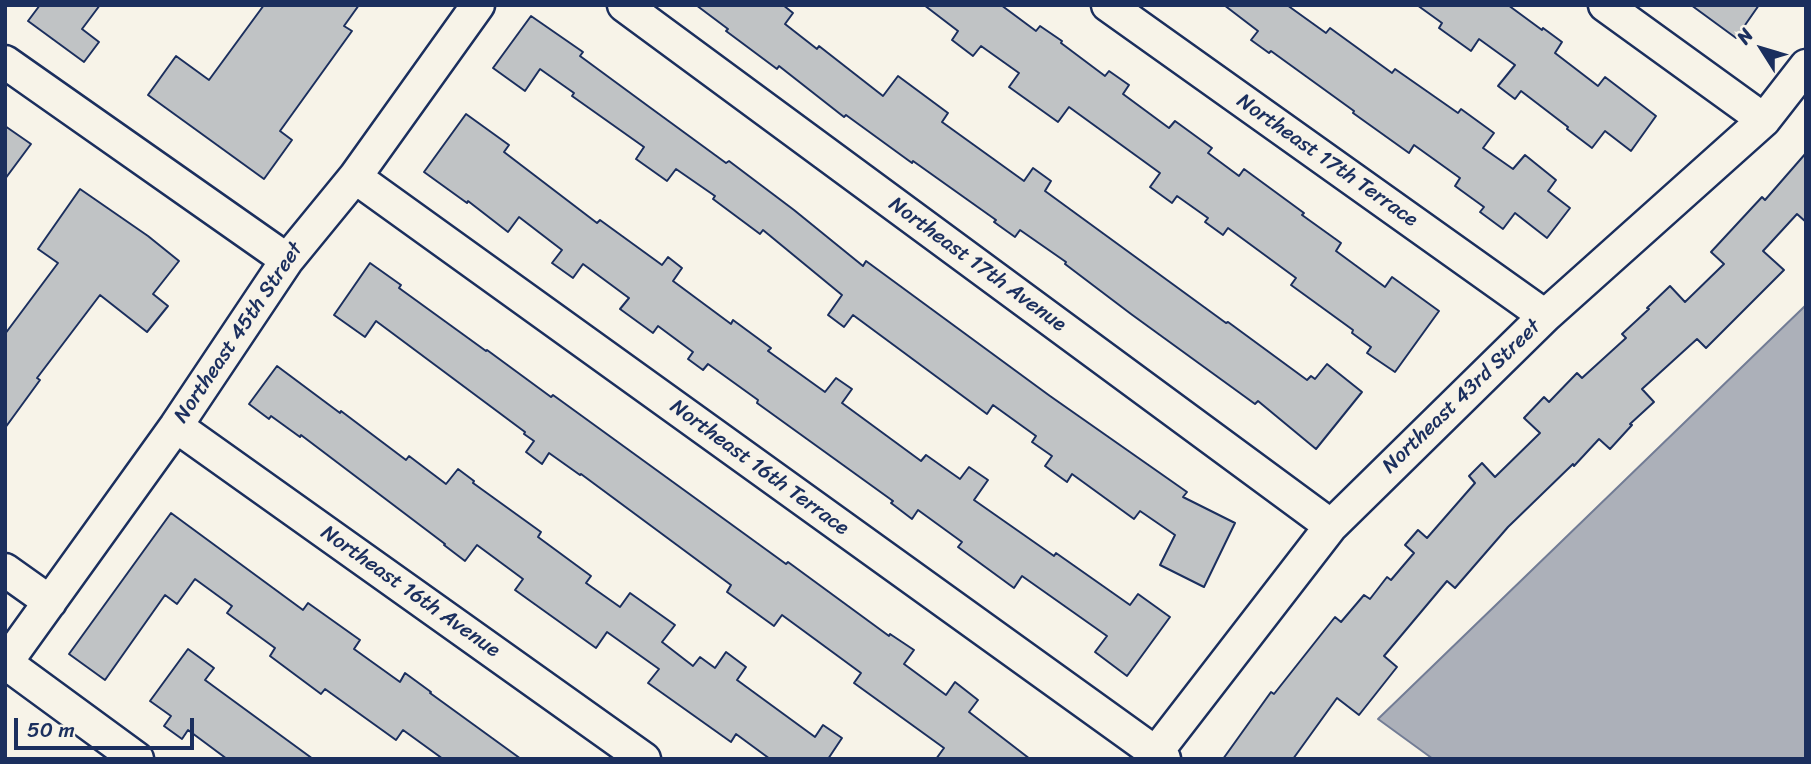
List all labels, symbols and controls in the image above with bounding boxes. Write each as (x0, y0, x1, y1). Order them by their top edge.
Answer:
north arrow (1727, 14, 1797, 84)
text: N (1728, 21, 1762, 51)
street label: Northeast 17th Terrace (1232, 89, 1422, 233)
street label: Northeast 17th Avenue (883, 192, 1071, 338)
street label: Northeast 45th Street (169, 238, 309, 428)
street label: Northeast 43rd Street (1378, 315, 1546, 479)
street label: Northeast 16th Terrace (665, 395, 853, 541)
street label: Northeast 16th Avenue (315, 521, 505, 663)
scale bar (18, 704, 198, 748)
text: 50 m (27, 711, 75, 749)

